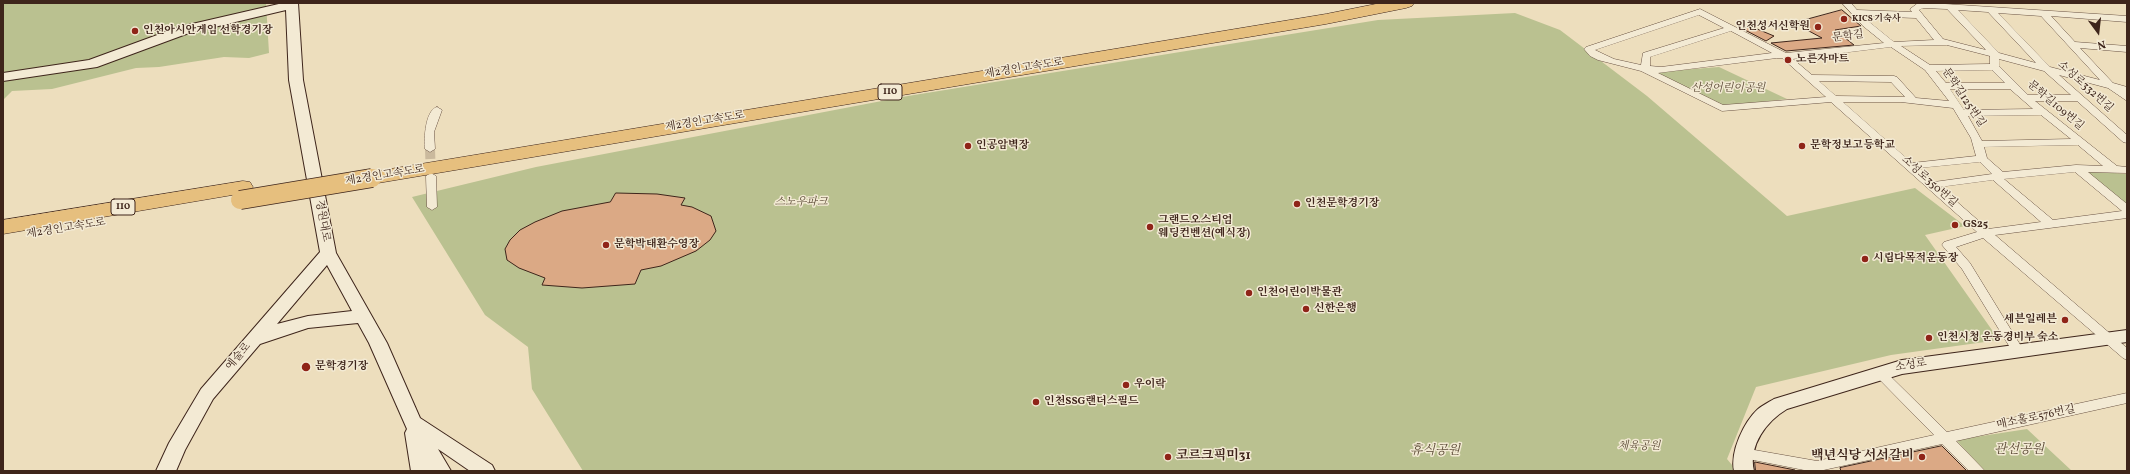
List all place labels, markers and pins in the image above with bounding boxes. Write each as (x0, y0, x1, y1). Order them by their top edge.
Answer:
marker: KICS 기숙사 (1839, 14, 1849, 24)
place label: KICS 기숙사 (1852, 14, 1901, 24)
place label: 인천성서신학원 (1736, 20, 1810, 34)
marker: 인천성서신학원 (1813, 22, 1823, 32)
place label: 인천아시안게임 선학경기장 (143, 24, 273, 38)
marker: 인천아시안게임 선학경기장 (130, 26, 140, 36)
place label: 노른자마트 (1796, 53, 1849, 67)
marker: 노른자마트 (1783, 55, 1793, 65)
place label: 인공암벽장 (976, 139, 1029, 153)
place label: 문학정보고등학교 (1810, 139, 1895, 153)
marker: 인공암벽장 (963, 141, 973, 151)
marker: 문학정보고등학교 (1797, 141, 1807, 151)
place label: 인천문학경기장 (1305, 197, 1379, 211)
marker: 인천문학경기장 (1292, 199, 1302, 209)
place label: 그랜드오스티엄 웨딩컨벤션(예식장) (1158, 214, 1250, 240)
place label: GS25 (1963, 218, 1988, 232)
marker: GS25 (1950, 220, 1960, 230)
marker: 그랜드오스티엄 웨딩컨벤션(예식장) (1145, 222, 1155, 232)
place label: 문학박태환수영장 (614, 238, 699, 252)
marker: 문학박태환수영장 (601, 240, 611, 250)
place label: 시립다목적운동장 (1873, 252, 1958, 266)
marker: 시립다목적운동장 (1860, 254, 1870, 264)
place label: 인천어린이박물관 (1257, 286, 1342, 300)
marker: 인천어린이박물관 (1244, 288, 1254, 298)
place label: 신한은행 (1314, 302, 1357, 316)
marker: 신한은행 (1301, 304, 1311, 314)
place label: 세븐일레븐 (2004, 313, 2057, 327)
marker: 세븐일레븐 (2060, 315, 2070, 325)
place label: 인천시청 운동경비부 숙소 (1937, 331, 2058, 345)
marker: 인천시청 운동경비부 숙소 (1924, 333, 1934, 343)
place label: 문학경기장 (315, 360, 368, 374)
marker: 문학경기장 (300, 361, 312, 373)
place label: 우이락 (1134, 378, 1166, 392)
marker: 우이락 (1121, 380, 1131, 390)
place label: 인천SSG랜더스필드 (1044, 395, 1139, 409)
marker: 인천SSG랜더스필드 (1031, 397, 1041, 407)
place label: 코르크픽미31 (1176, 449, 1251, 465)
place label: 백년식당 서서갈비 (1811, 449, 1914, 465)
marker: 코르크픽미31 (1163, 452, 1173, 462)
marker: 백년식당 서서갈비 (1917, 452, 1927, 462)

